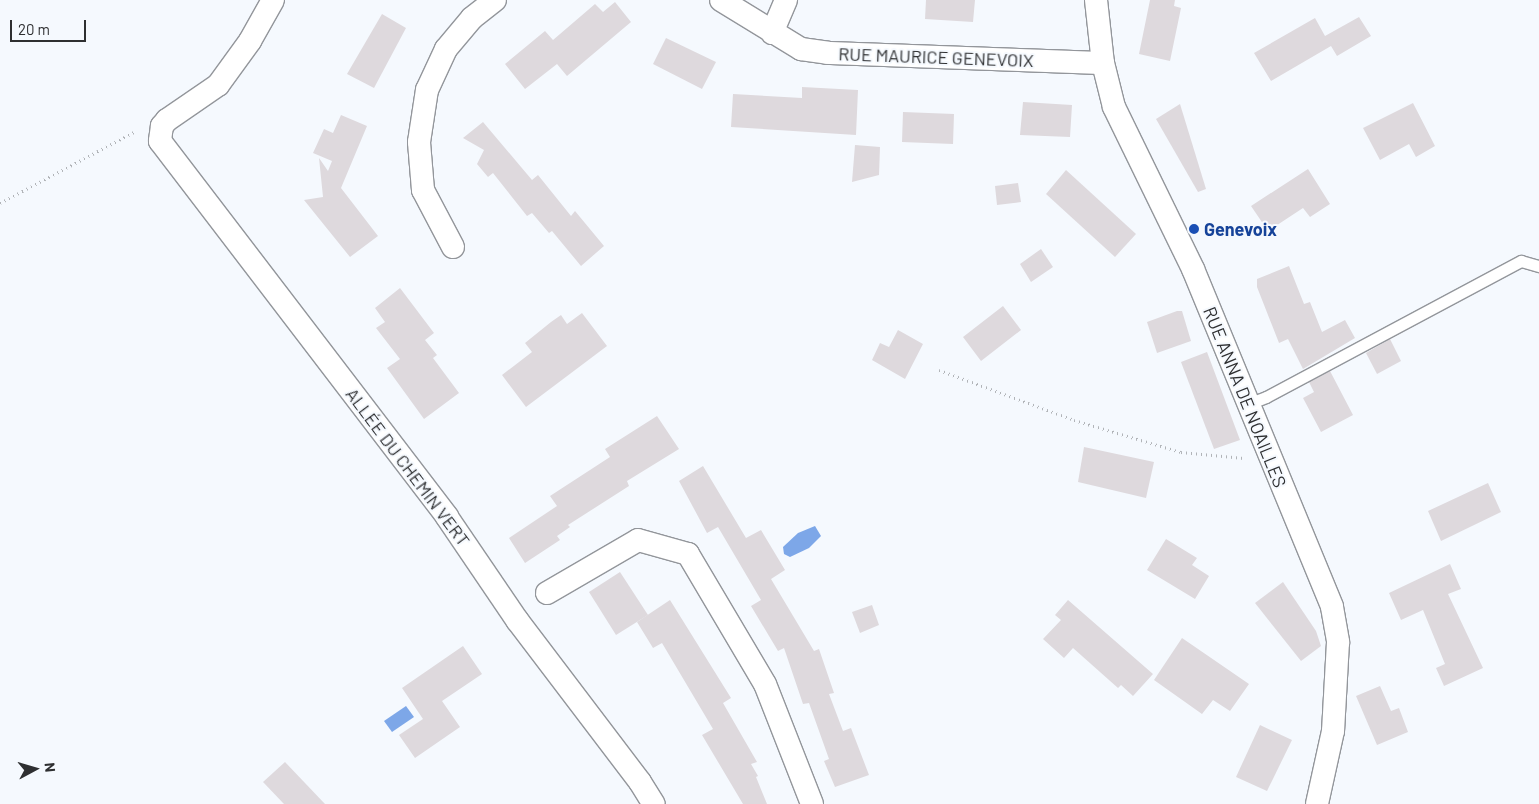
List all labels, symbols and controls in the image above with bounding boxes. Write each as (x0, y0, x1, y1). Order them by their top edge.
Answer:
scale bar (12, 10, 89, 42)
text: 20 m (18, 20, 50, 38)
street label: RUE MAURICE GENEVOIX (838, 43, 1034, 71)
place label: Genevoix (1204, 218, 1277, 240)
marker: Genevoix (1188, 223, 1200, 235)
street label: RUE ANNA DE NOAILLES (1199, 303, 1291, 491)
street label: ALLÉE DU CHEMIN VERT (341, 384, 475, 550)
north arrow (10, 744, 60, 794)
text: N (41, 762, 59, 773)

